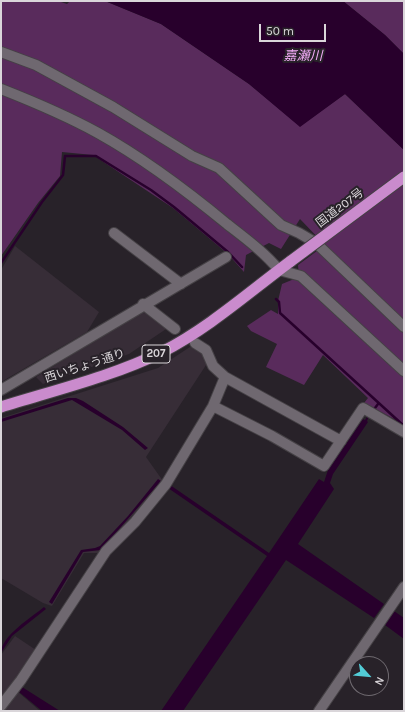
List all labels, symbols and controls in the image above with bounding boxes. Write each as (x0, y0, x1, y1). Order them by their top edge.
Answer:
scale bar (261, 16, 328, 42)
text: 50 m (266, 24, 294, 38)
water label: 嘉瀬川 (284, 48, 322, 64)
street label: 国道207号 (313, 185, 367, 231)
road number: 207 (142, 345, 170, 363)
street label: 西いちょう通り (43, 346, 127, 386)
north arrow (349, 656, 389, 696)
text: N (372, 675, 387, 688)

